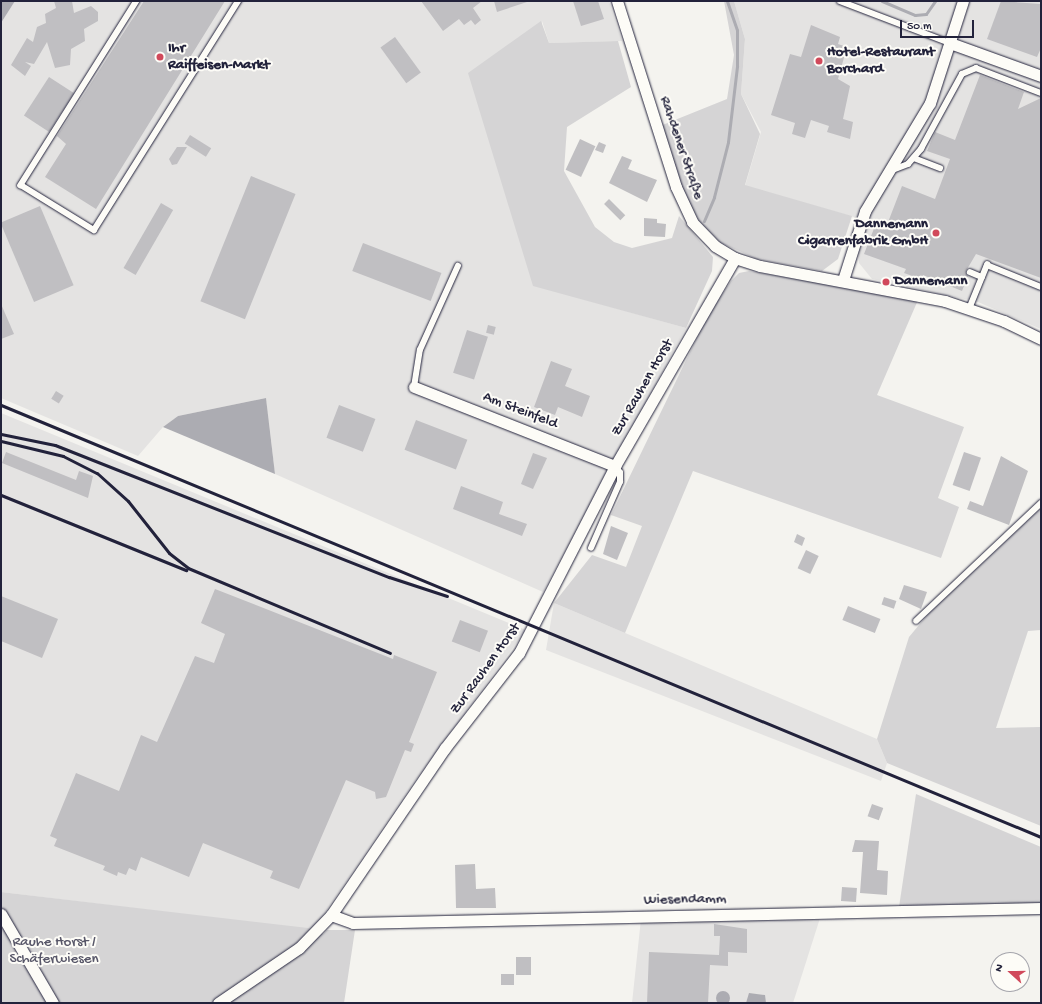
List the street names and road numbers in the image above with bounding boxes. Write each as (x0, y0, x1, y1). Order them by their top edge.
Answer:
street label: Rahdener Straße (655, 94, 707, 202)
street label: Zur Rauhen Horst (608, 336, 678, 440)
street label: Am Steinfeld (480, 389, 560, 433)
street label: Zur Rauhen Horst (447, 620, 525, 718)
street label: Wiesendamm (644, 890, 726, 910)

